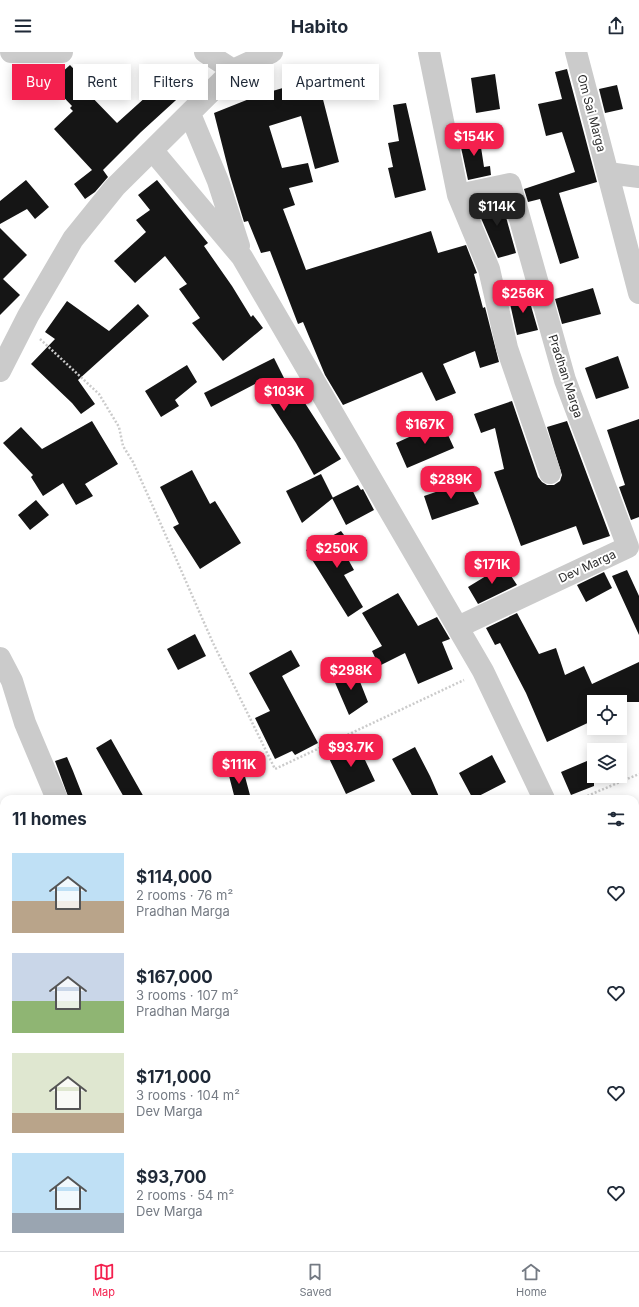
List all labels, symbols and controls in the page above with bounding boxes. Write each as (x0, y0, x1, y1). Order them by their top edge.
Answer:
icon: menu (12, 15, 34, 37)
icon: share (605, 15, 627, 37)
text: Habito (291, 16, 348, 37)
chip: Buy (12, 64, 65, 100)
chip: Rent (73, 64, 131, 100)
chip: Filters (139, 64, 208, 100)
chip: New (216, 64, 274, 100)
chip: Apartment (282, 64, 379, 100)
street label: Om Sai Marga (574, 73, 610, 153)
pin: $154K (446, 123, 502, 157)
text: $154K (454, 128, 494, 144)
pin: $114K (469, 193, 525, 227)
text: $114K (478, 198, 516, 214)
pin: $256K (495, 280, 551, 314)
text: $256K (502, 285, 544, 301)
street label: Pradhan Marga (545, 333, 587, 419)
pin: $103K (256, 378, 312, 412)
text: $103K (264, 383, 304, 399)
pin: $167K (397, 411, 453, 445)
text: $167K (405, 416, 445, 432)
pin: $289K (423, 466, 479, 500)
text: $289K (430, 471, 472, 487)
pin: $250K (309, 535, 365, 569)
text: $250K (315, 540, 359, 556)
street label: Dev Marga (556, 546, 618, 586)
pin: $171K (464, 551, 520, 585)
text: $171K (474, 556, 510, 572)
pin: $298K (323, 657, 379, 691)
text: $298K (330, 662, 372, 678)
map controls (587, 695, 627, 783)
button: locate (587, 695, 627, 735)
pin: $93.7K (318, 734, 384, 768)
text: $93.7K (328, 739, 374, 755)
button: layers (587, 743, 627, 783)
pin: $111K (211, 751, 267, 785)
text: $111K (222, 756, 256, 772)
icon: filters (605, 808, 627, 830)
text: 11 homes (12, 809, 87, 829)
text: $114,000 (136, 867, 212, 887)
icon: home (44, 869, 92, 917)
icon: heart (605, 882, 627, 904)
text: 2 rooms · 76 m² (136, 887, 233, 903)
text: Pradhan Marga (136, 903, 230, 919)
text: $167,000 (136, 967, 213, 987)
icon: home (44, 969, 92, 1017)
icon: heart (605, 982, 627, 1004)
text: 3 rooms · 107 m² (136, 987, 239, 1003)
text: Pradhan Marga (136, 1003, 230, 1019)
text: $171,000 (136, 1067, 211, 1087)
icon: home (44, 1069, 92, 1117)
icon: heart (605, 1082, 627, 1104)
text: 3 rooms · 104 m² (136, 1087, 240, 1103)
text: Dev Marga (136, 1103, 203, 1119)
text: $93,700 (136, 1167, 207, 1187)
icon: home (44, 1169, 92, 1217)
icon: heart (605, 1182, 627, 1204)
text: 2 rooms · 54 m² (136, 1187, 234, 1203)
text: Dev Marga (136, 1203, 203, 1219)
tab: Map (92, 1261, 115, 1299)
tab: Saved (299, 1261, 332, 1299)
tab: Home (516, 1261, 547, 1299)

